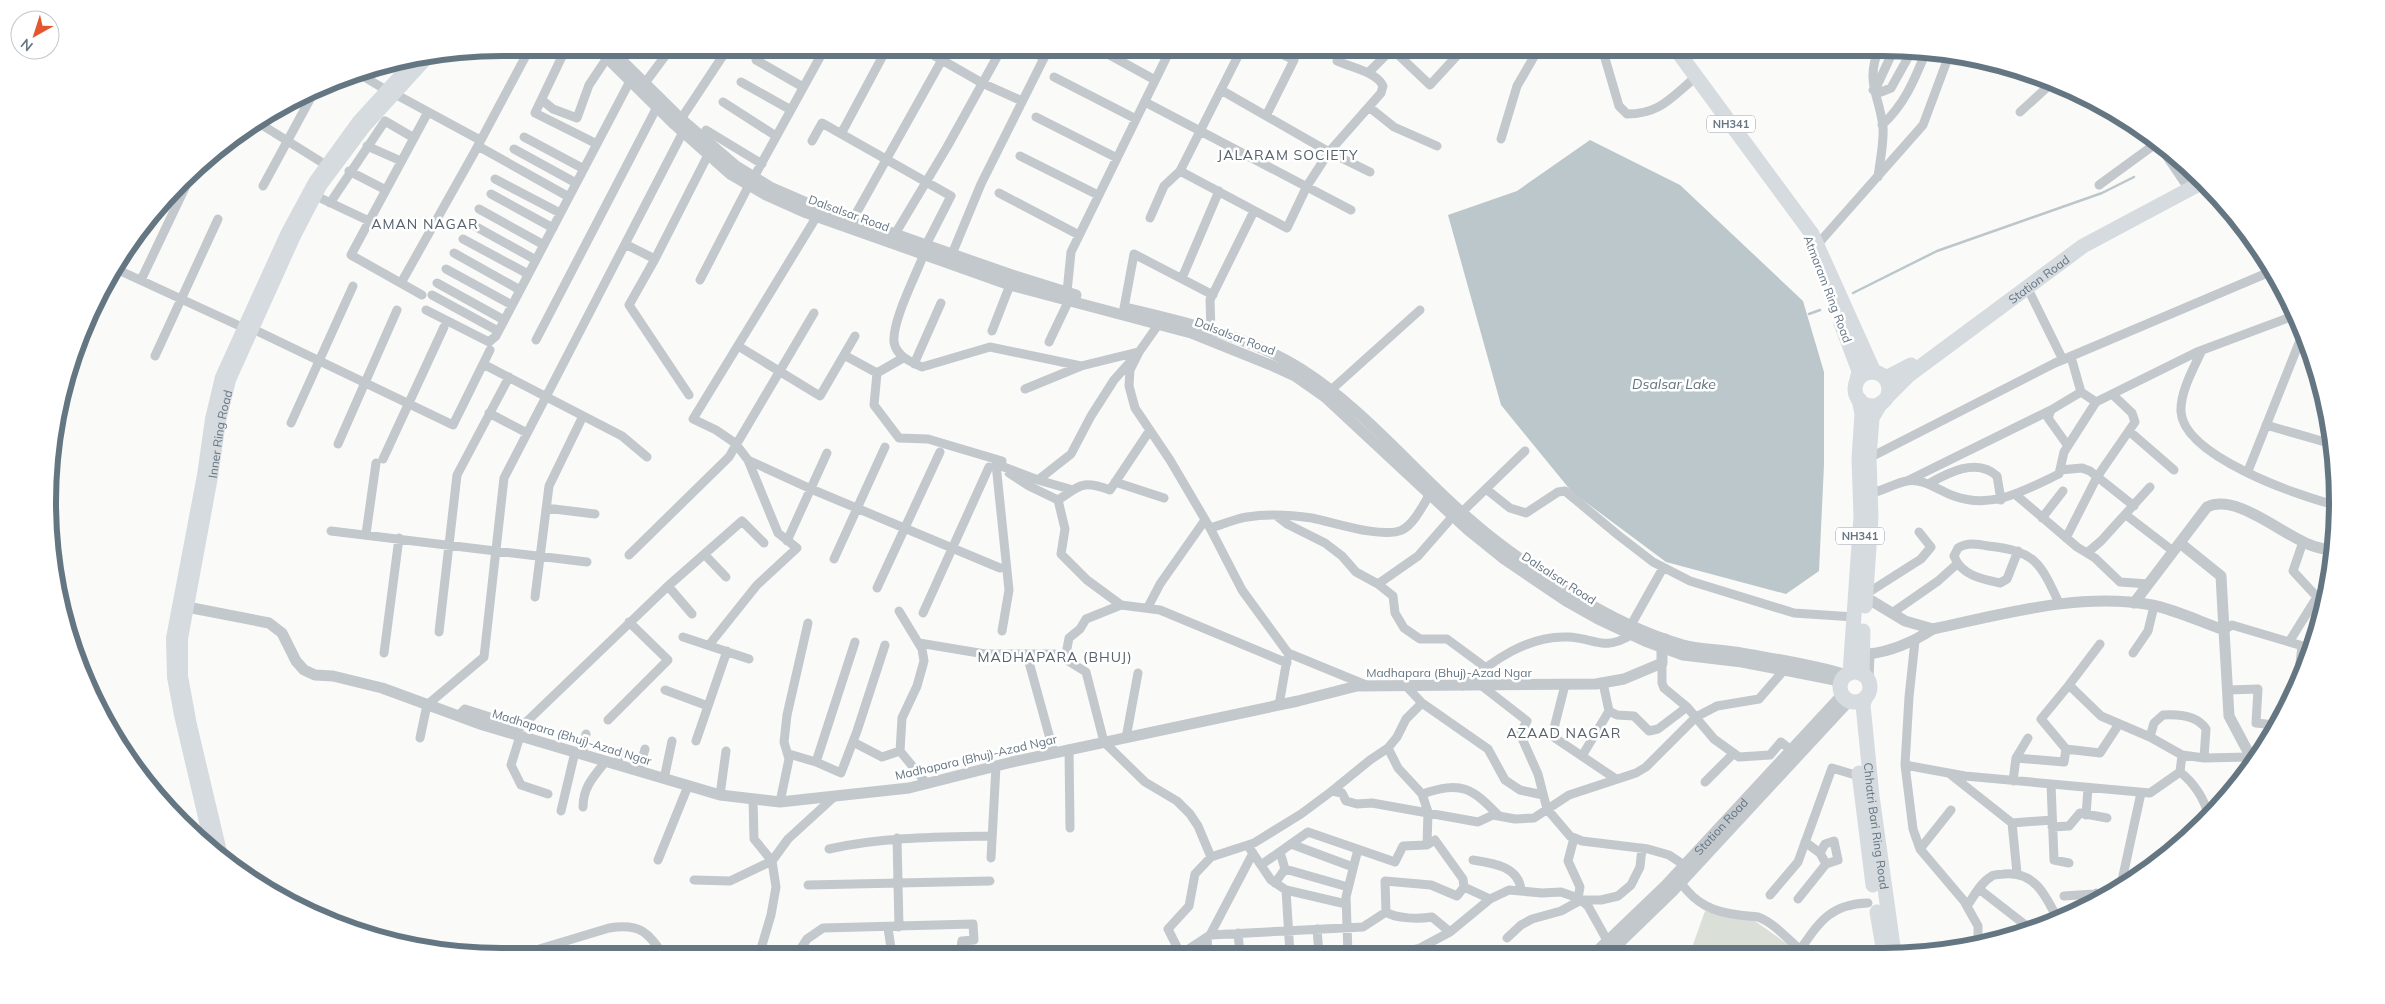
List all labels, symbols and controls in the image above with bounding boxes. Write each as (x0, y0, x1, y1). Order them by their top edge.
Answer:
north arrow (10, 10, 60, 60)
text: N (17, 35, 37, 55)
road number: NH341 (1707, 116, 1755, 132)
district label: JALARAM SOCIETY (1218, 146, 1358, 164)
street label: Dalsalsar Road (806, 191, 892, 235)
district label: AMAN NAGAR (371, 215, 479, 233)
street label: Atmaram Ring Road (1801, 233, 1855, 345)
street label: Station Road (2005, 251, 2072, 307)
street label: Dalsalsar Road (1193, 314, 1277, 358)
water label: Dsalsar Lake (1632, 375, 1716, 393)
street label: Inner Ring Road (204, 388, 235, 479)
road number: NH341 (1836, 528, 1884, 544)
street label: Dalsalsar Road (1519, 549, 1599, 607)
district label: MADHAPARA (BHUJ) (977, 648, 1133, 666)
street label: Madhapara (Bhuj)-Azad Ngar (1366, 665, 1533, 680)
street label: Madhapara (Bhuj)-Azad Ngar (491, 706, 654, 769)
district label: AZAAD NAGAR (1507, 724, 1621, 742)
street label: Madhapara (Bhuj)-Azad Ngar (894, 731, 1059, 783)
street label: Chhatri Bari Ring Road (1861, 762, 1892, 890)
street label: Station Road (1690, 794, 1751, 858)

